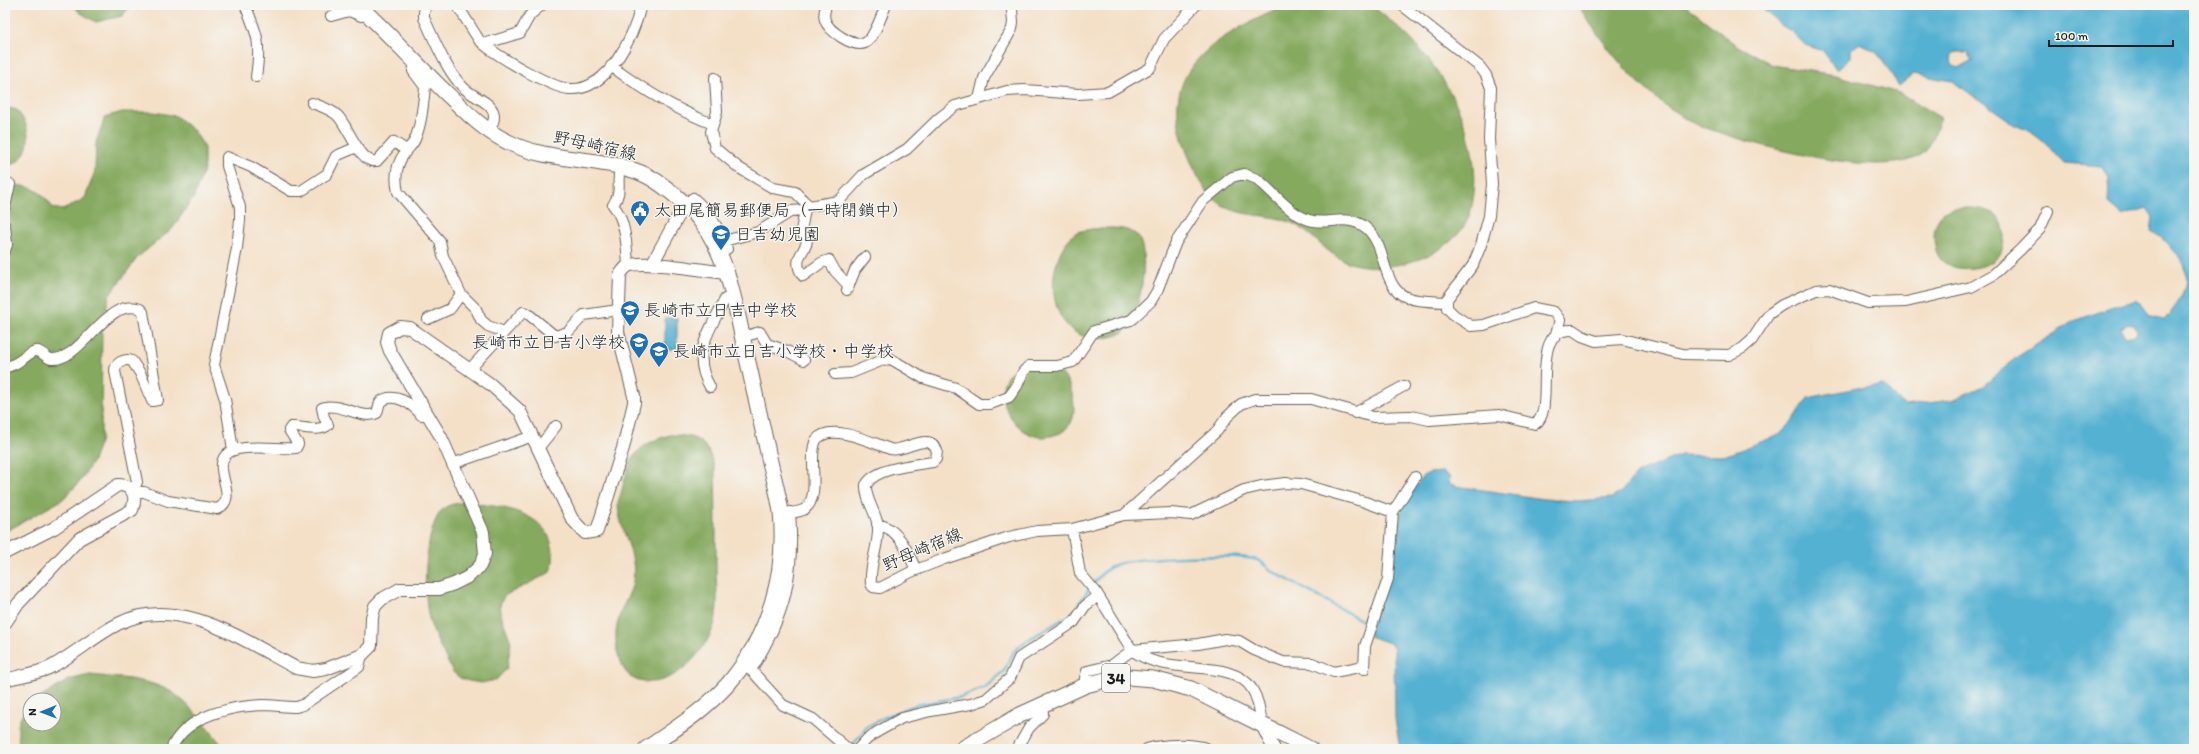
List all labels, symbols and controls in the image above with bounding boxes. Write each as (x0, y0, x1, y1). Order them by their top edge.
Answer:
scale bar (2049, 22, 2173, 48)
text: 100 m (2055, 29, 2088, 43)
street label: 野母崎宿線 (551, 126, 639, 164)
public building icon: 太田尾簡易郵便局（一時閉鎖中） (629, 199, 651, 227)
place label: 太田尾簡易郵便局（一時閉鎖中） (654, 200, 909, 220)
school or university icon: 日吉幼児園 (710, 223, 732, 251)
place label: 日吉幼児園 (735, 224, 820, 244)
school or university icon: 長崎市立日吉中学校 (619, 299, 641, 327)
place label: 長崎市立日吉中学校 (644, 300, 797, 320)
school or university icon: 長崎市立日吉小学校 (628, 331, 650, 359)
place label: 長崎市立日吉小学校 (472, 332, 625, 352)
school or university icon: 長崎市立日吉小学校・中学校 (648, 340, 670, 368)
place label: 長崎市立日吉小学校・中学校 (673, 341, 894, 361)
street label: 野母崎宿線 (879, 523, 965, 575)
road number: 34 (1102, 664, 1130, 692)
north arrow (22, 692, 62, 732)
text: N (26, 708, 39, 716)

